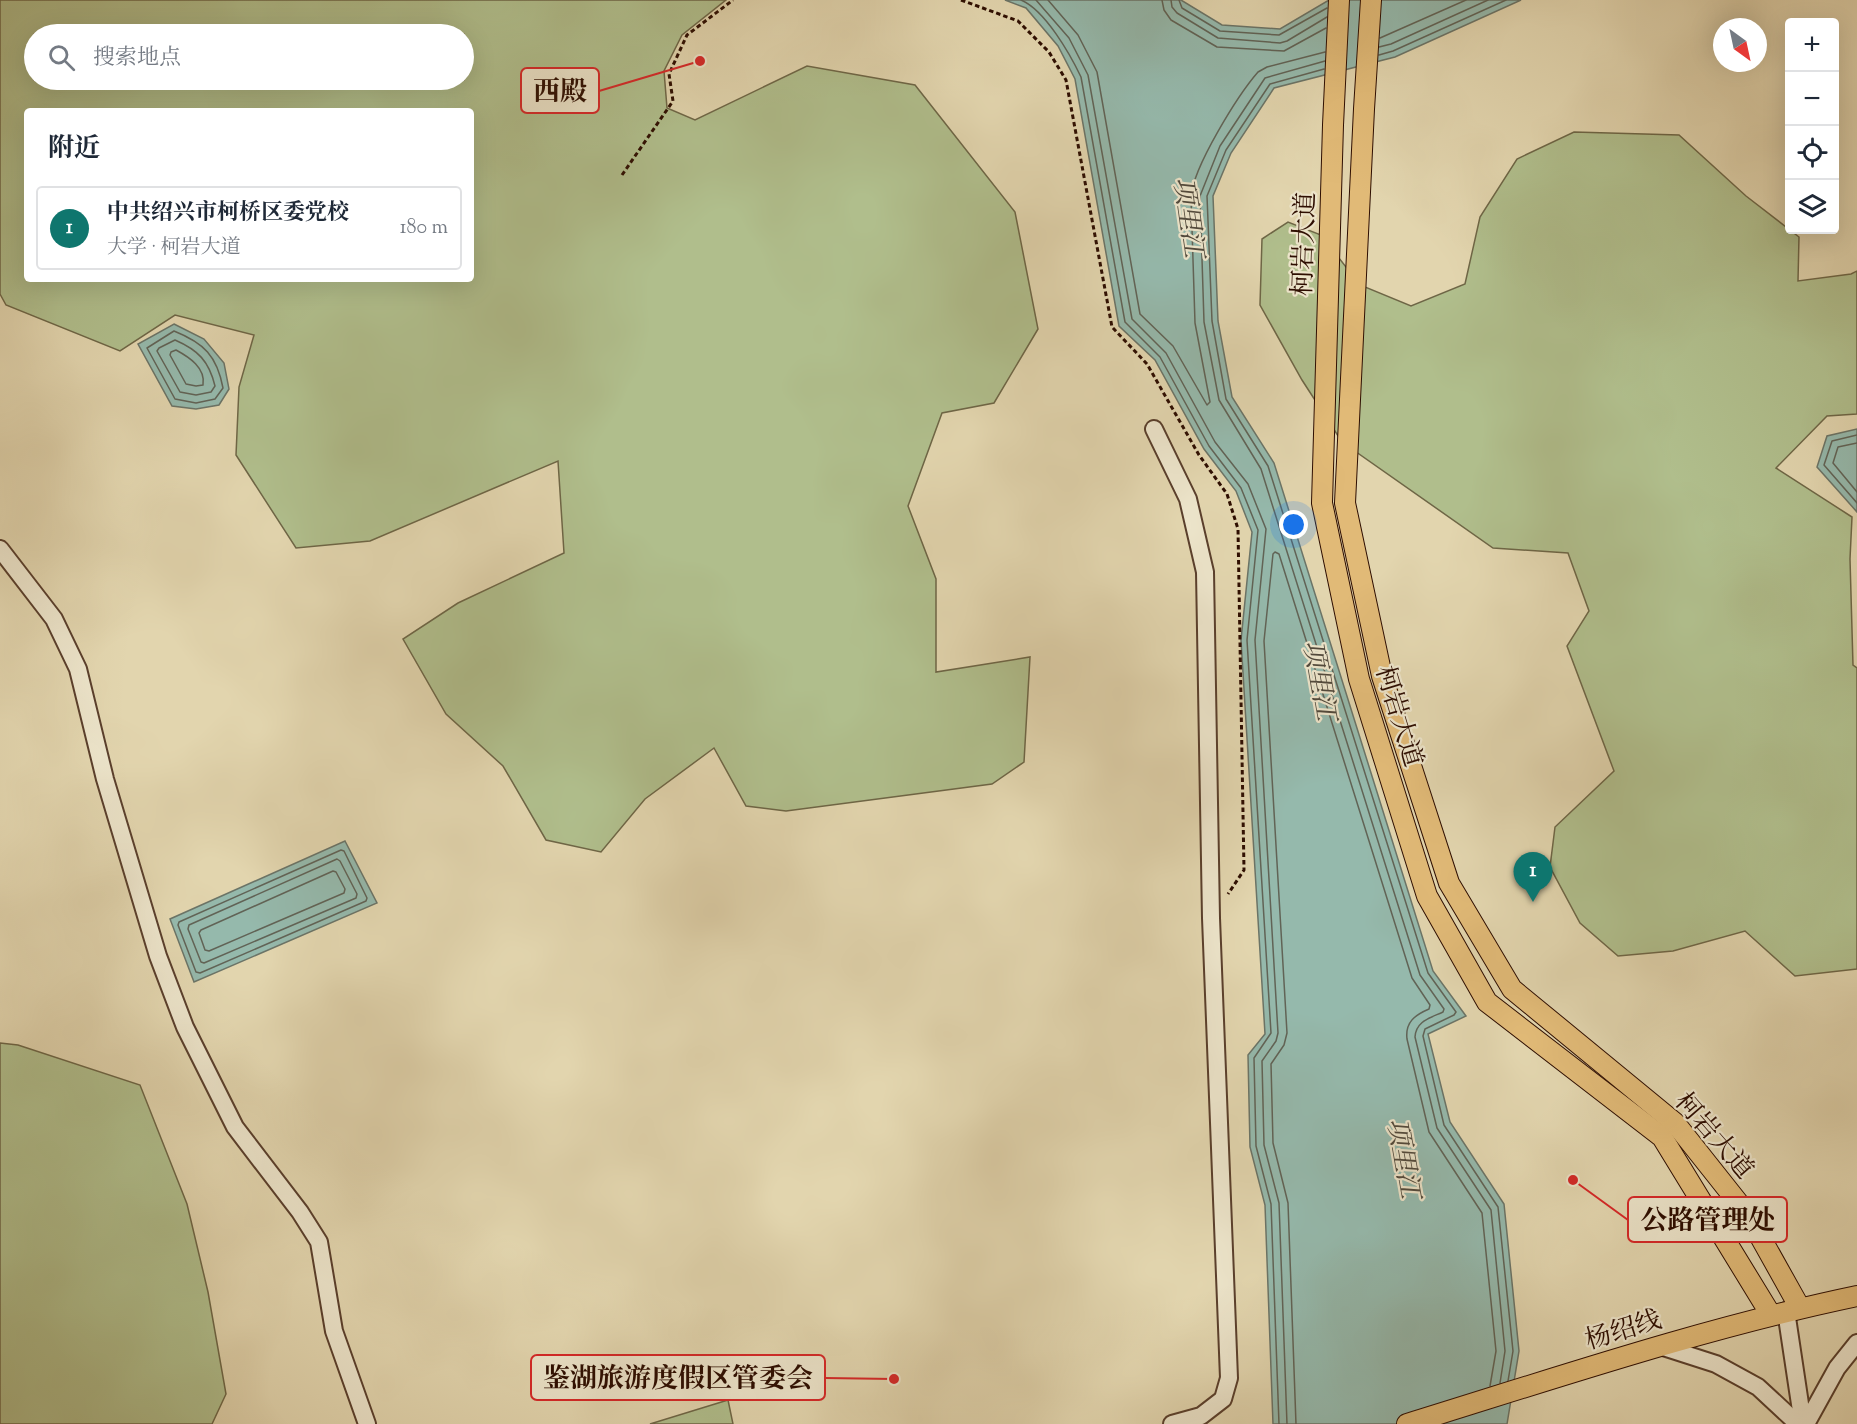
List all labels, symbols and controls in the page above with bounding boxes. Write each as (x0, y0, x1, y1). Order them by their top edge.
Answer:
north arrow (1713, 18, 1767, 72)
map controls (1785, 18, 1839, 234)
button: + (1785, 18, 1839, 72)
search box (24, 24, 474, 90)
icon: search (45, 41, 78, 74)
text: 搜索地点 (93, 43, 181, 75)
callout: 西殿 (521, 68, 599, 113)
button: − (1785, 72, 1839, 126)
text: 西殿 (533, 74, 587, 113)
button: locate (1785, 126, 1839, 180)
text: 附近 (48, 131, 100, 168)
water label: 项里江 (1162, 175, 1212, 264)
button: layers (1785, 180, 1839, 234)
street label: 柯岩大道 (1285, 191, 1326, 297)
text: 中共绍兴市柯桥区委党校 (107, 198, 349, 230)
text: 1 (66, 214, 73, 243)
text: 180 m (400, 214, 448, 243)
text: 大学 · 柯岩大道 (107, 234, 241, 263)
your location (1279, 510, 1308, 539)
water label: 项里江 (1291, 637, 1344, 728)
street label: 柯岩大道 (1365, 662, 1431, 772)
pin: 1 (1514, 852, 1552, 902)
street label: 柯岩大道 (1665, 1085, 1761, 1188)
water label: 项里江 (1375, 1115, 1428, 1206)
callout: 公路管理处 (1628, 1197, 1787, 1242)
text: 公路管理处 (1641, 1203, 1776, 1242)
street label: 杨绍线 (1581, 1302, 1666, 1360)
callout: 鉴湖旅游度假区管委会 (531, 1355, 825, 1400)
text: 鉴湖旅游度假区管委会 (543, 1361, 813, 1400)

